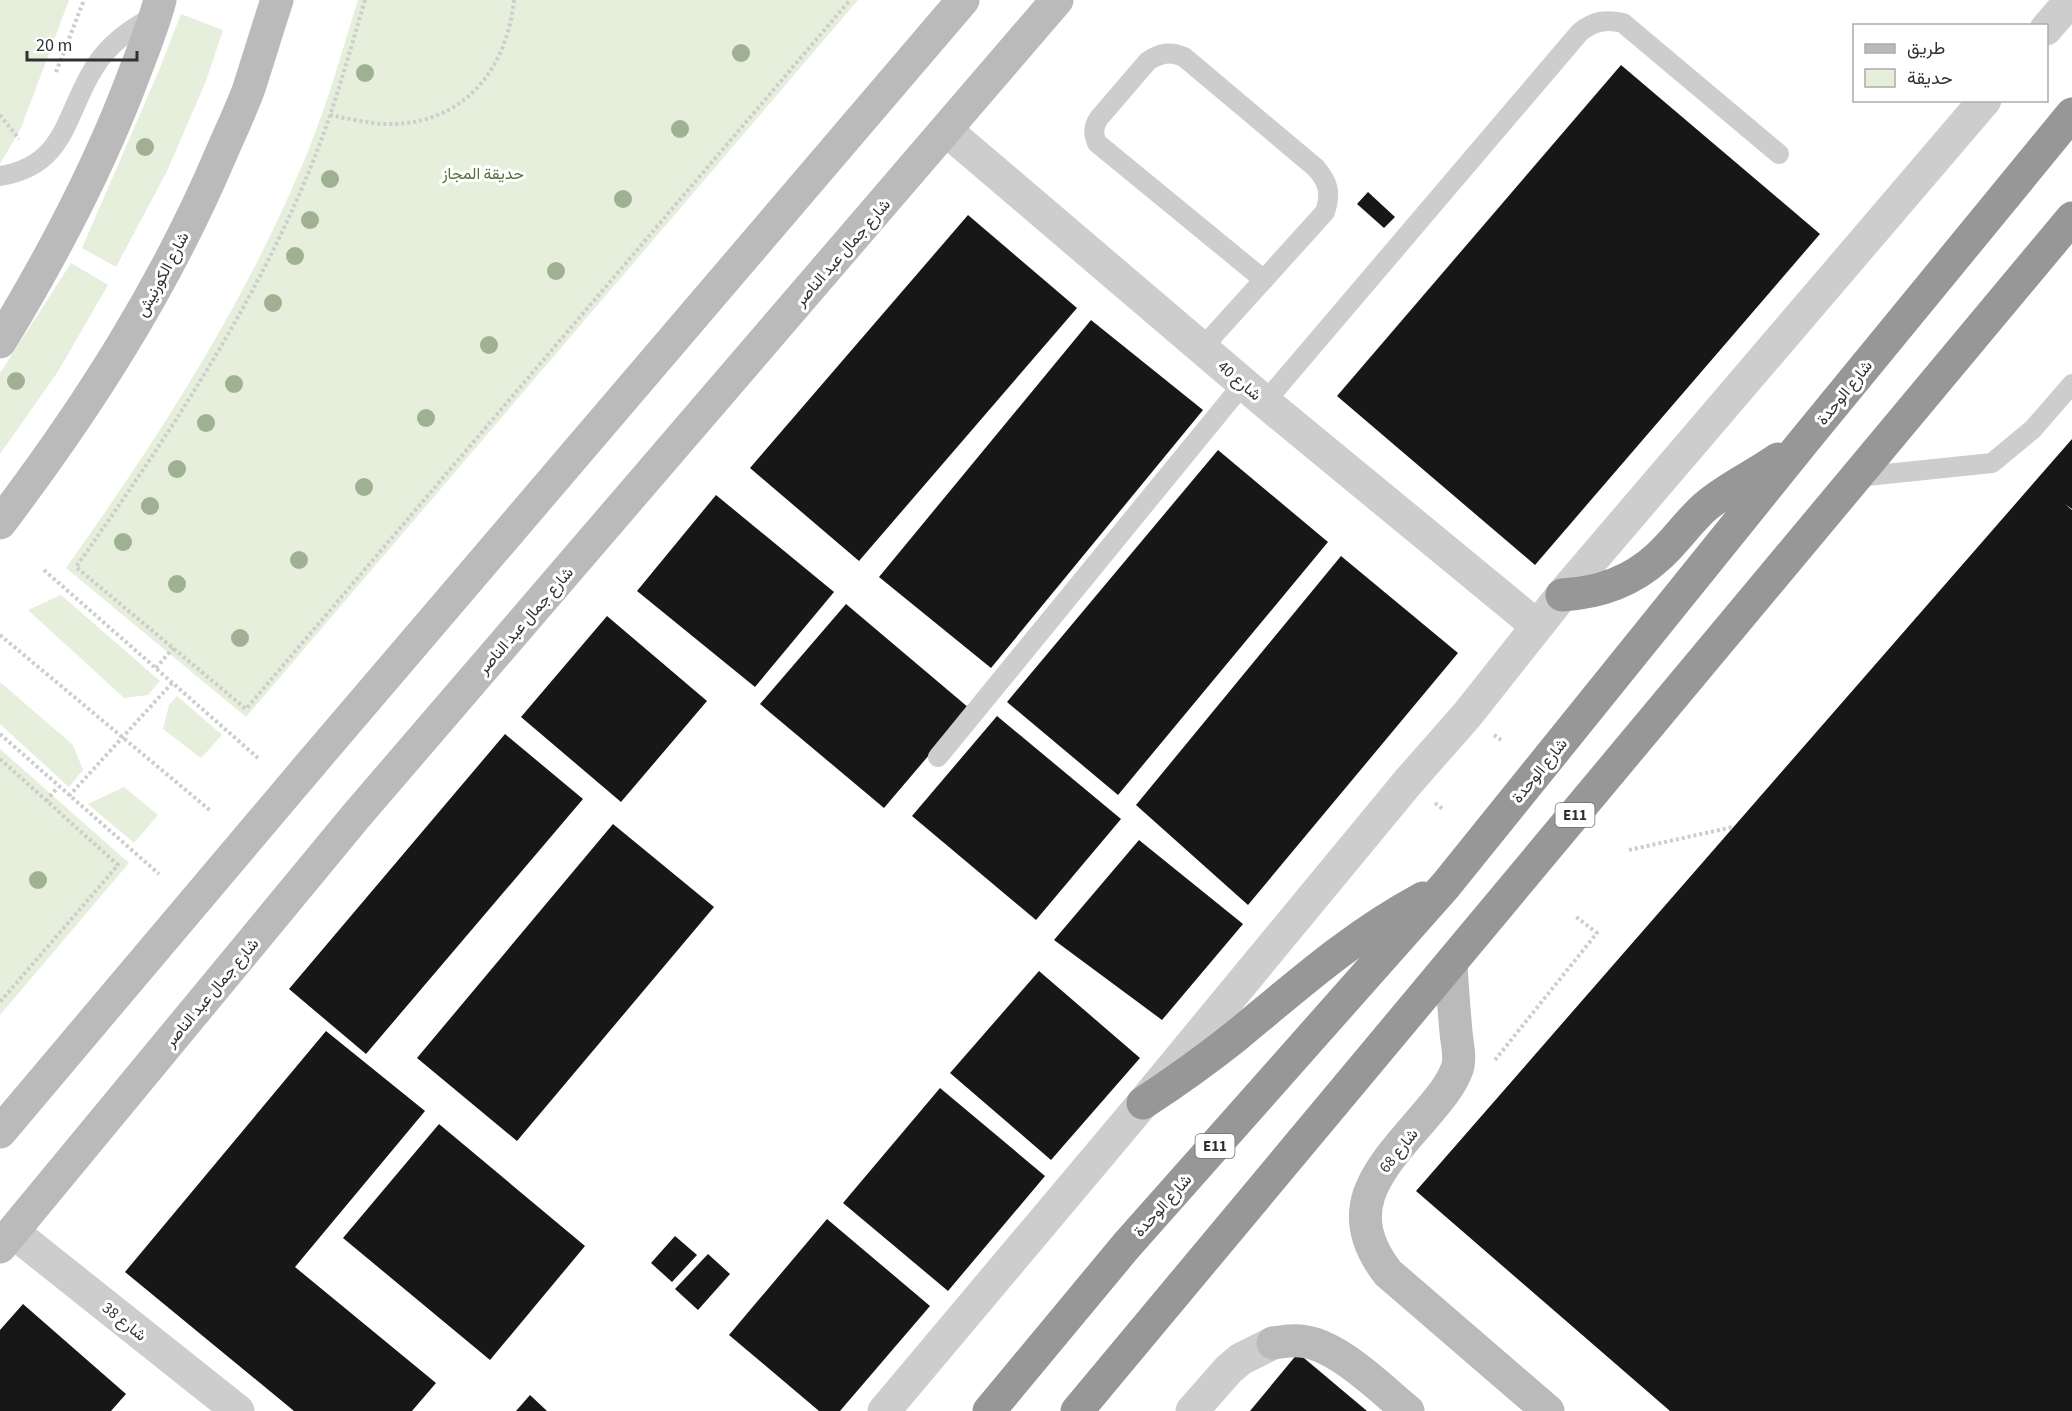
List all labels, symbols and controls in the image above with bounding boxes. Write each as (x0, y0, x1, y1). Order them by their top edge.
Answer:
scale bar (27, 24, 136, 62)
legend (1853, 24, 2048, 102)
text: 20 m (36, 33, 72, 58)
text: طريق (1907, 36, 1945, 61)
text: حديقة (1907, 66, 1953, 91)
park label: حديقة المجاز (441, 163, 524, 185)
street label: شارع جمال عبد الناصر (789, 194, 896, 312)
street label: شارع الكورنيش (131, 228, 195, 321)
street label: شارع 40 (1213, 356, 1266, 406)
street label: شارع الوحدة (1812, 356, 1878, 430)
street label: شارع جمال عبد الناصر (472, 562, 579, 680)
street label: شارع الوحدة (1507, 734, 1573, 808)
road number: E11 (1556, 803, 1594, 827)
street label: شارع جمال عبد الناصر (159, 933, 264, 1053)
street label: شارع 68 (1374, 1124, 1423, 1177)
road number: E11 (1196, 1134, 1234, 1158)
street label: شارع الوحدة (1129, 1170, 1197, 1242)
street label: شارع 38 (98, 1297, 151, 1346)

